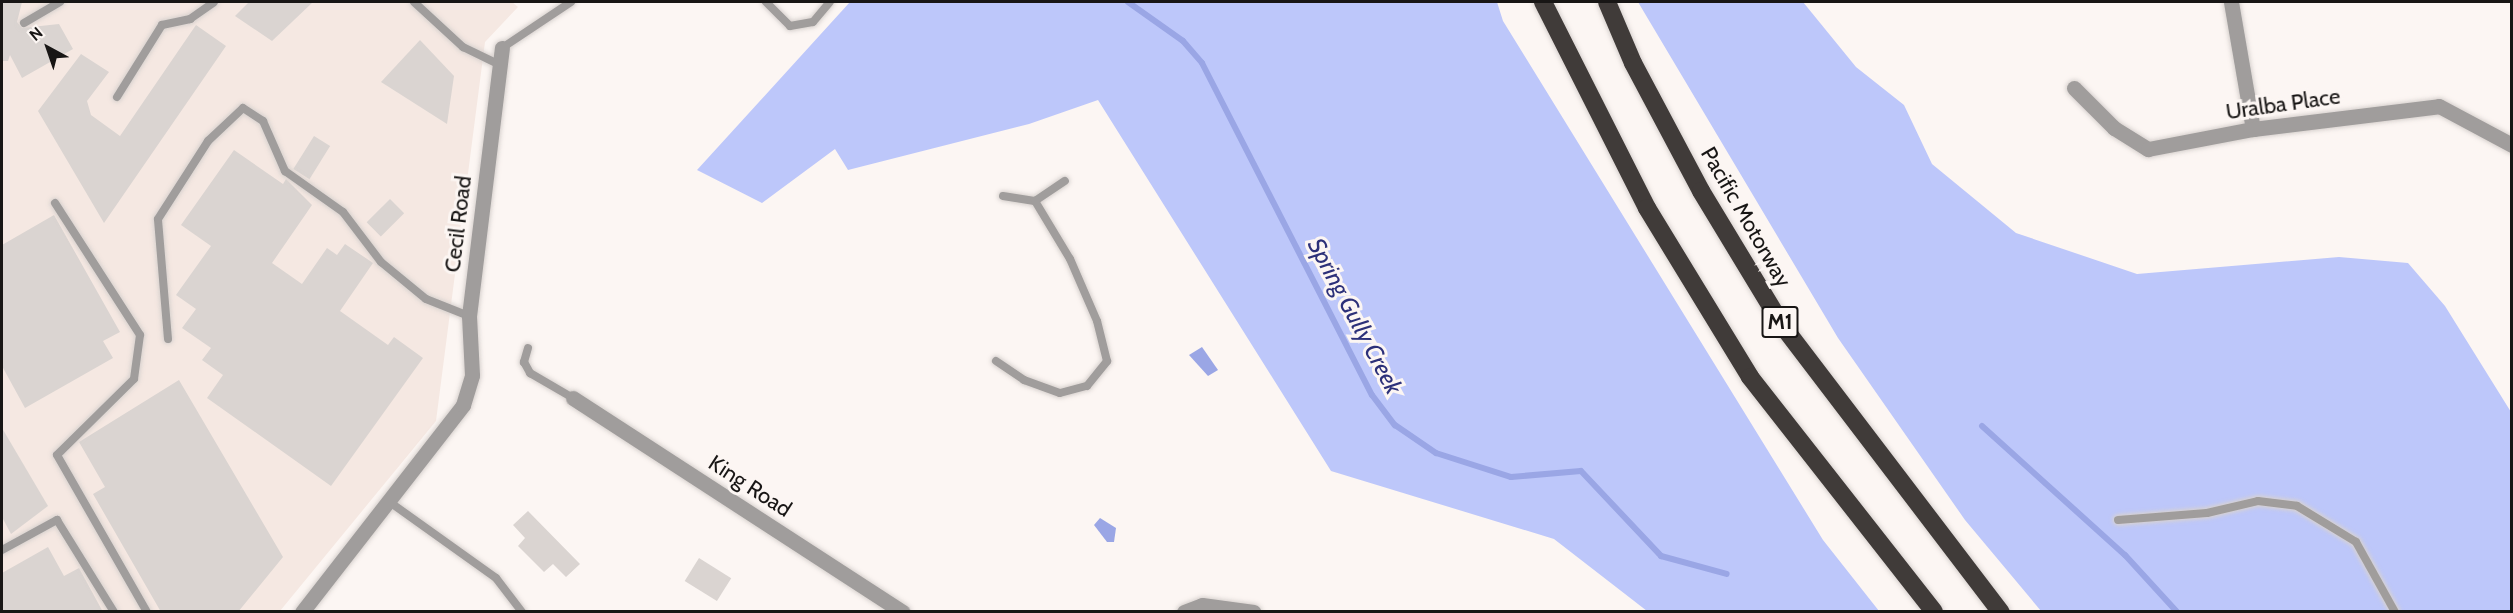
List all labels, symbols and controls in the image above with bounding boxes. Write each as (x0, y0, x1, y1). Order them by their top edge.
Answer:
north arrow (18, 18, 78, 78)
text: N (26, 23, 47, 45)
street label: Uralba Place (2224, 83, 2342, 125)
street label: Pacific Motorway (1695, 142, 1797, 292)
street label: Cecil Road (439, 174, 477, 274)
water label: Spring Gully Creek (1302, 233, 1408, 399)
road number: M1 (1760, 304, 1800, 340)
street label: King Road (704, 449, 796, 523)

